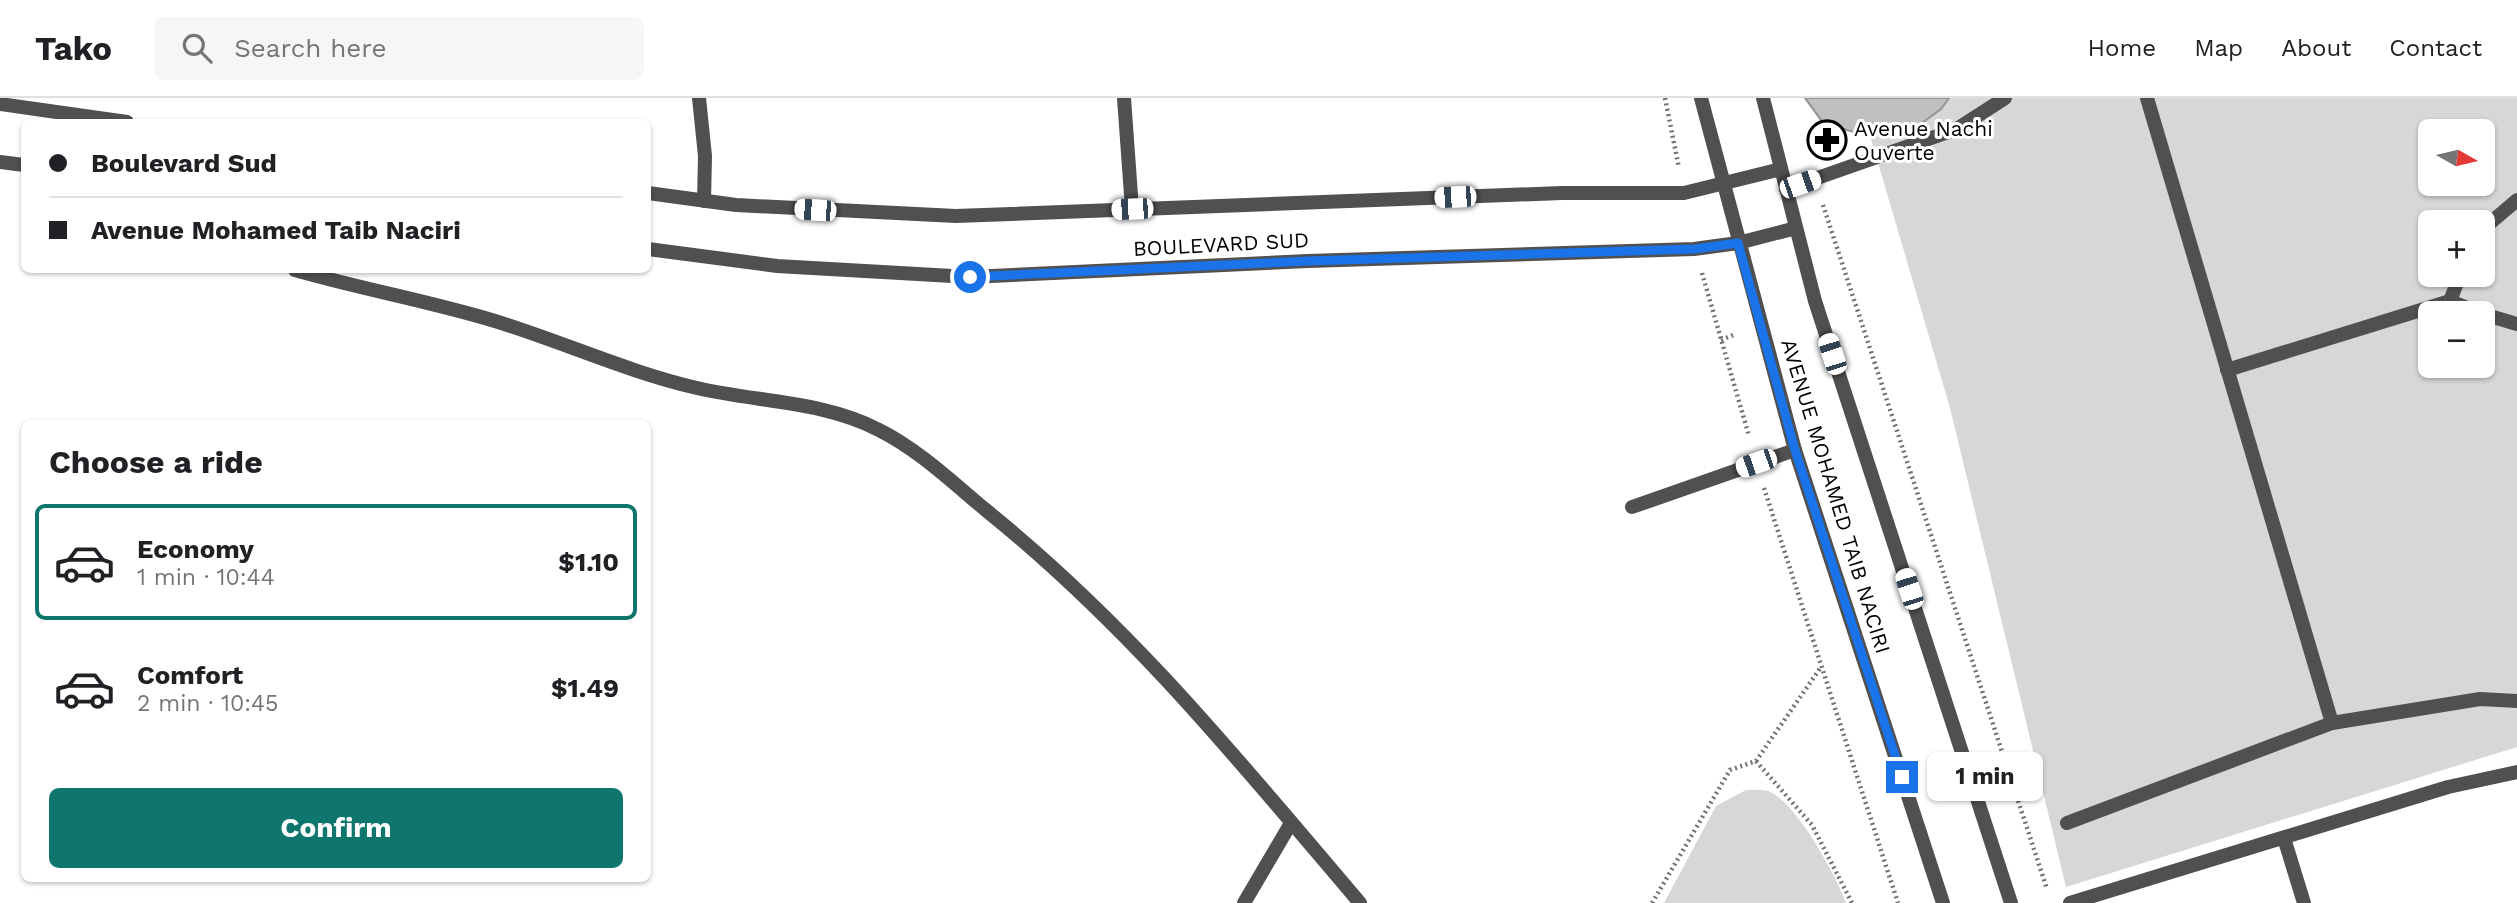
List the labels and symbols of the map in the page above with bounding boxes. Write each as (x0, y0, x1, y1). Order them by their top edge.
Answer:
place label: Avenue Nachi Ouverte (1854, 116, 1993, 165)
pharmacy icon: Avenue Nachi Ouverte (1806, 119, 1848, 161)
north arrow (2418, 119, 2496, 196)
car (1777, 167, 1824, 201)
car (1434, 186, 1477, 208)
car (794, 198, 837, 222)
car (1111, 198, 1154, 220)
street label: BOULEVARD SUD (1132, 227, 1310, 261)
route start (954, 261, 986, 293)
car (1816, 331, 1849, 377)
street label: AVENUE MOHAMED TAIB NACIRI (1776, 336, 1896, 656)
car (1733, 446, 1780, 480)
car (1893, 566, 1926, 612)
callout: 1 min (1926, 752, 2042, 802)
route end (1886, 761, 1918, 793)

